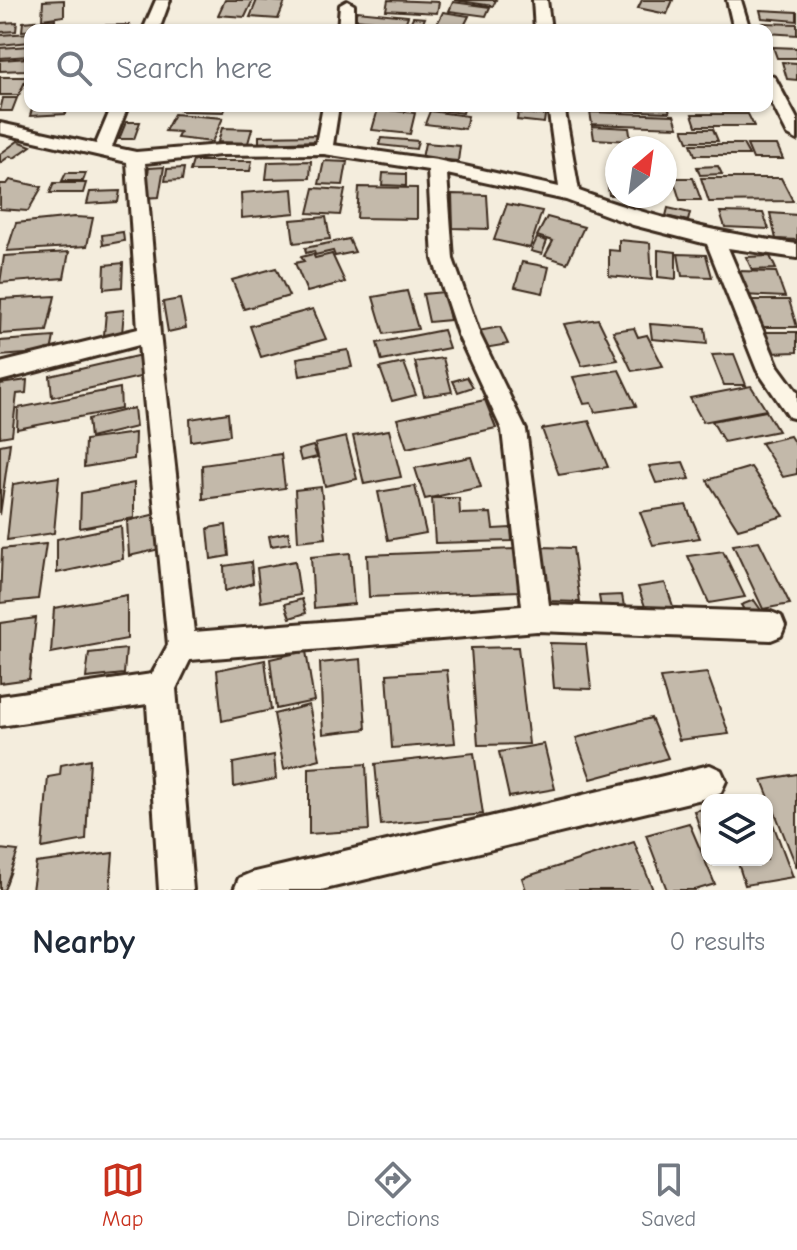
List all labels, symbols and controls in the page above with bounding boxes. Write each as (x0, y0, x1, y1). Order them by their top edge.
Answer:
search box (24, 24, 773, 112)
icon: search (52, 46, 96, 90)
text: Search here (116, 51, 272, 86)
north arrow (605, 136, 677, 208)
map controls (701, 794, 773, 866)
button: layers (701, 794, 773, 866)
text: Nearby (32, 922, 135, 962)
text: 0 results (670, 927, 765, 957)
tab: Map (101, 1158, 145, 1232)
tab: Directions (347, 1158, 440, 1232)
tab: Saved (641, 1158, 696, 1232)

